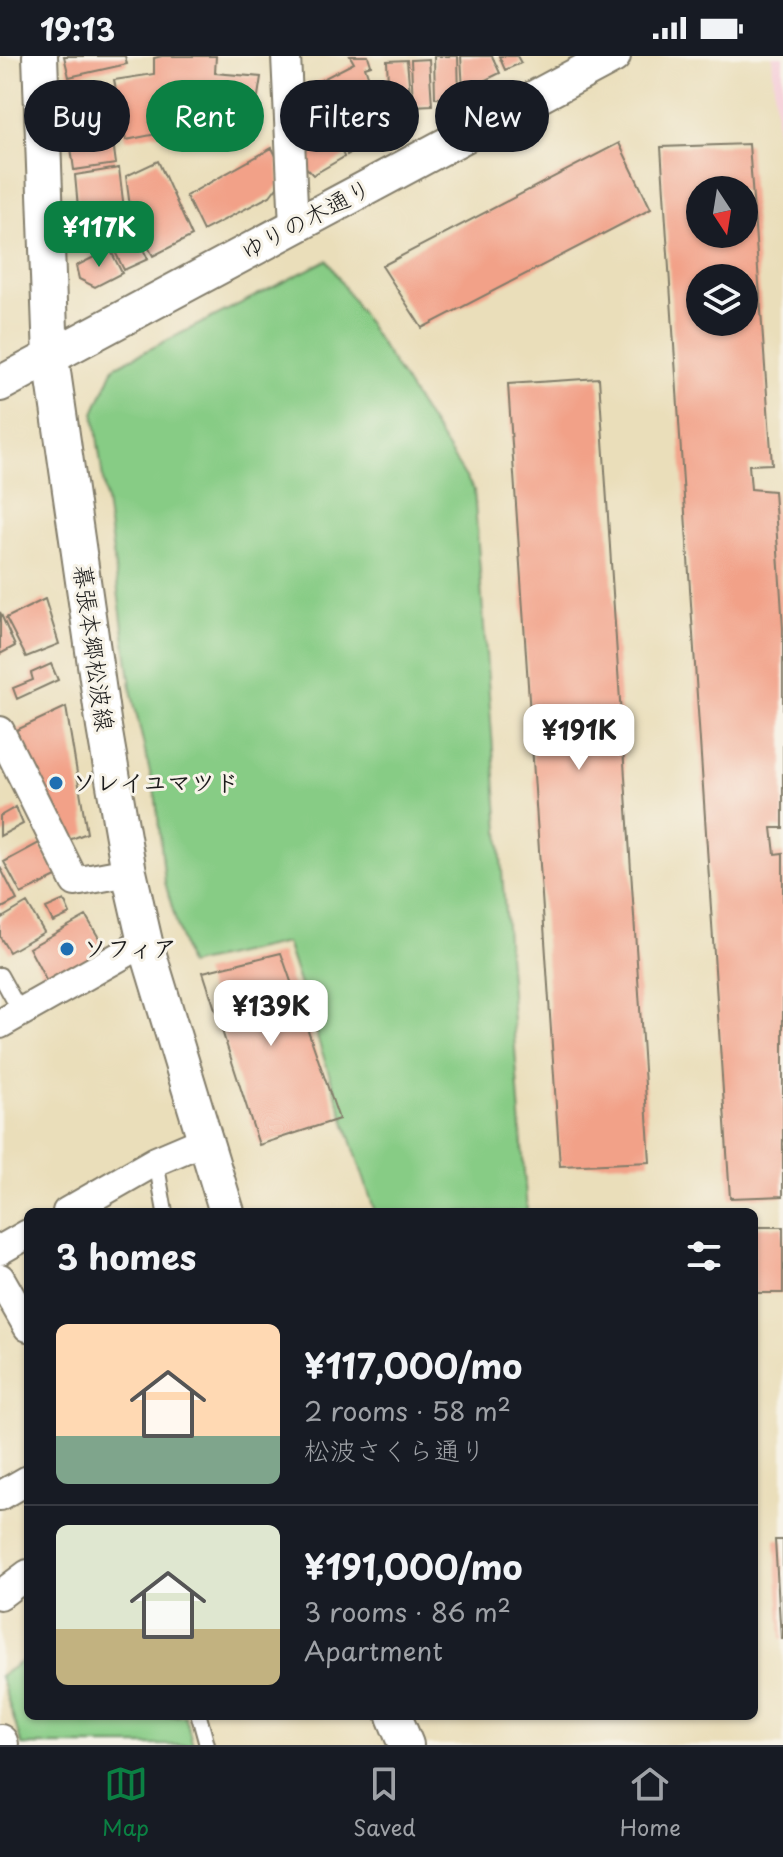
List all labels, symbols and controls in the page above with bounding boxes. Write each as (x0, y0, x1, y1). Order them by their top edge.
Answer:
text: 19:13 (40, 6, 115, 51)
chip: Buy (24, 80, 130, 152)
chip: Rent (146, 80, 264, 152)
chip: Filters (280, 80, 419, 152)
chip: New (435, 80, 549, 152)
street label: ゆりの木通り (233, 169, 377, 268)
north arrow (686, 176, 758, 248)
map controls (686, 176, 758, 336)
pin: ¥117K (43, 201, 155, 269)
text: ¥117K (62, 207, 136, 246)
button: layers (686, 264, 758, 336)
street label: 幕張本郷松波線 (65, 562, 124, 733)
pin: ¥191K (523, 704, 635, 772)
text: ¥191K (541, 710, 617, 749)
place label: ソレイユマツド (72, 763, 239, 799)
marker: ソレイユマツド (47, 774, 65, 792)
place label: ソフィア (83, 929, 177, 965)
marker: ソフィア (58, 940, 76, 958)
pin: ¥139K (215, 980, 327, 1048)
text: ¥139K (232, 986, 310, 1025)
text: 3 homes (56, 1230, 196, 1282)
icon: filters (682, 1234, 726, 1278)
text: ¥117,000/mo (304, 1339, 522, 1391)
icon: home (120, 1356, 216, 1452)
text: 2 rooms · 58 m² (304, 1391, 511, 1430)
text: 松波さくら通り (304, 1430, 486, 1469)
text: ¥191,000/mo (304, 1540, 522, 1592)
icon: home (120, 1557, 216, 1653)
text: 3 rooms · 86 m² (304, 1592, 511, 1631)
text: Apartment (304, 1631, 443, 1670)
tab: Map (102, 1762, 149, 1843)
tab: Saved (353, 1762, 416, 1843)
tab: Home (620, 1762, 681, 1843)

